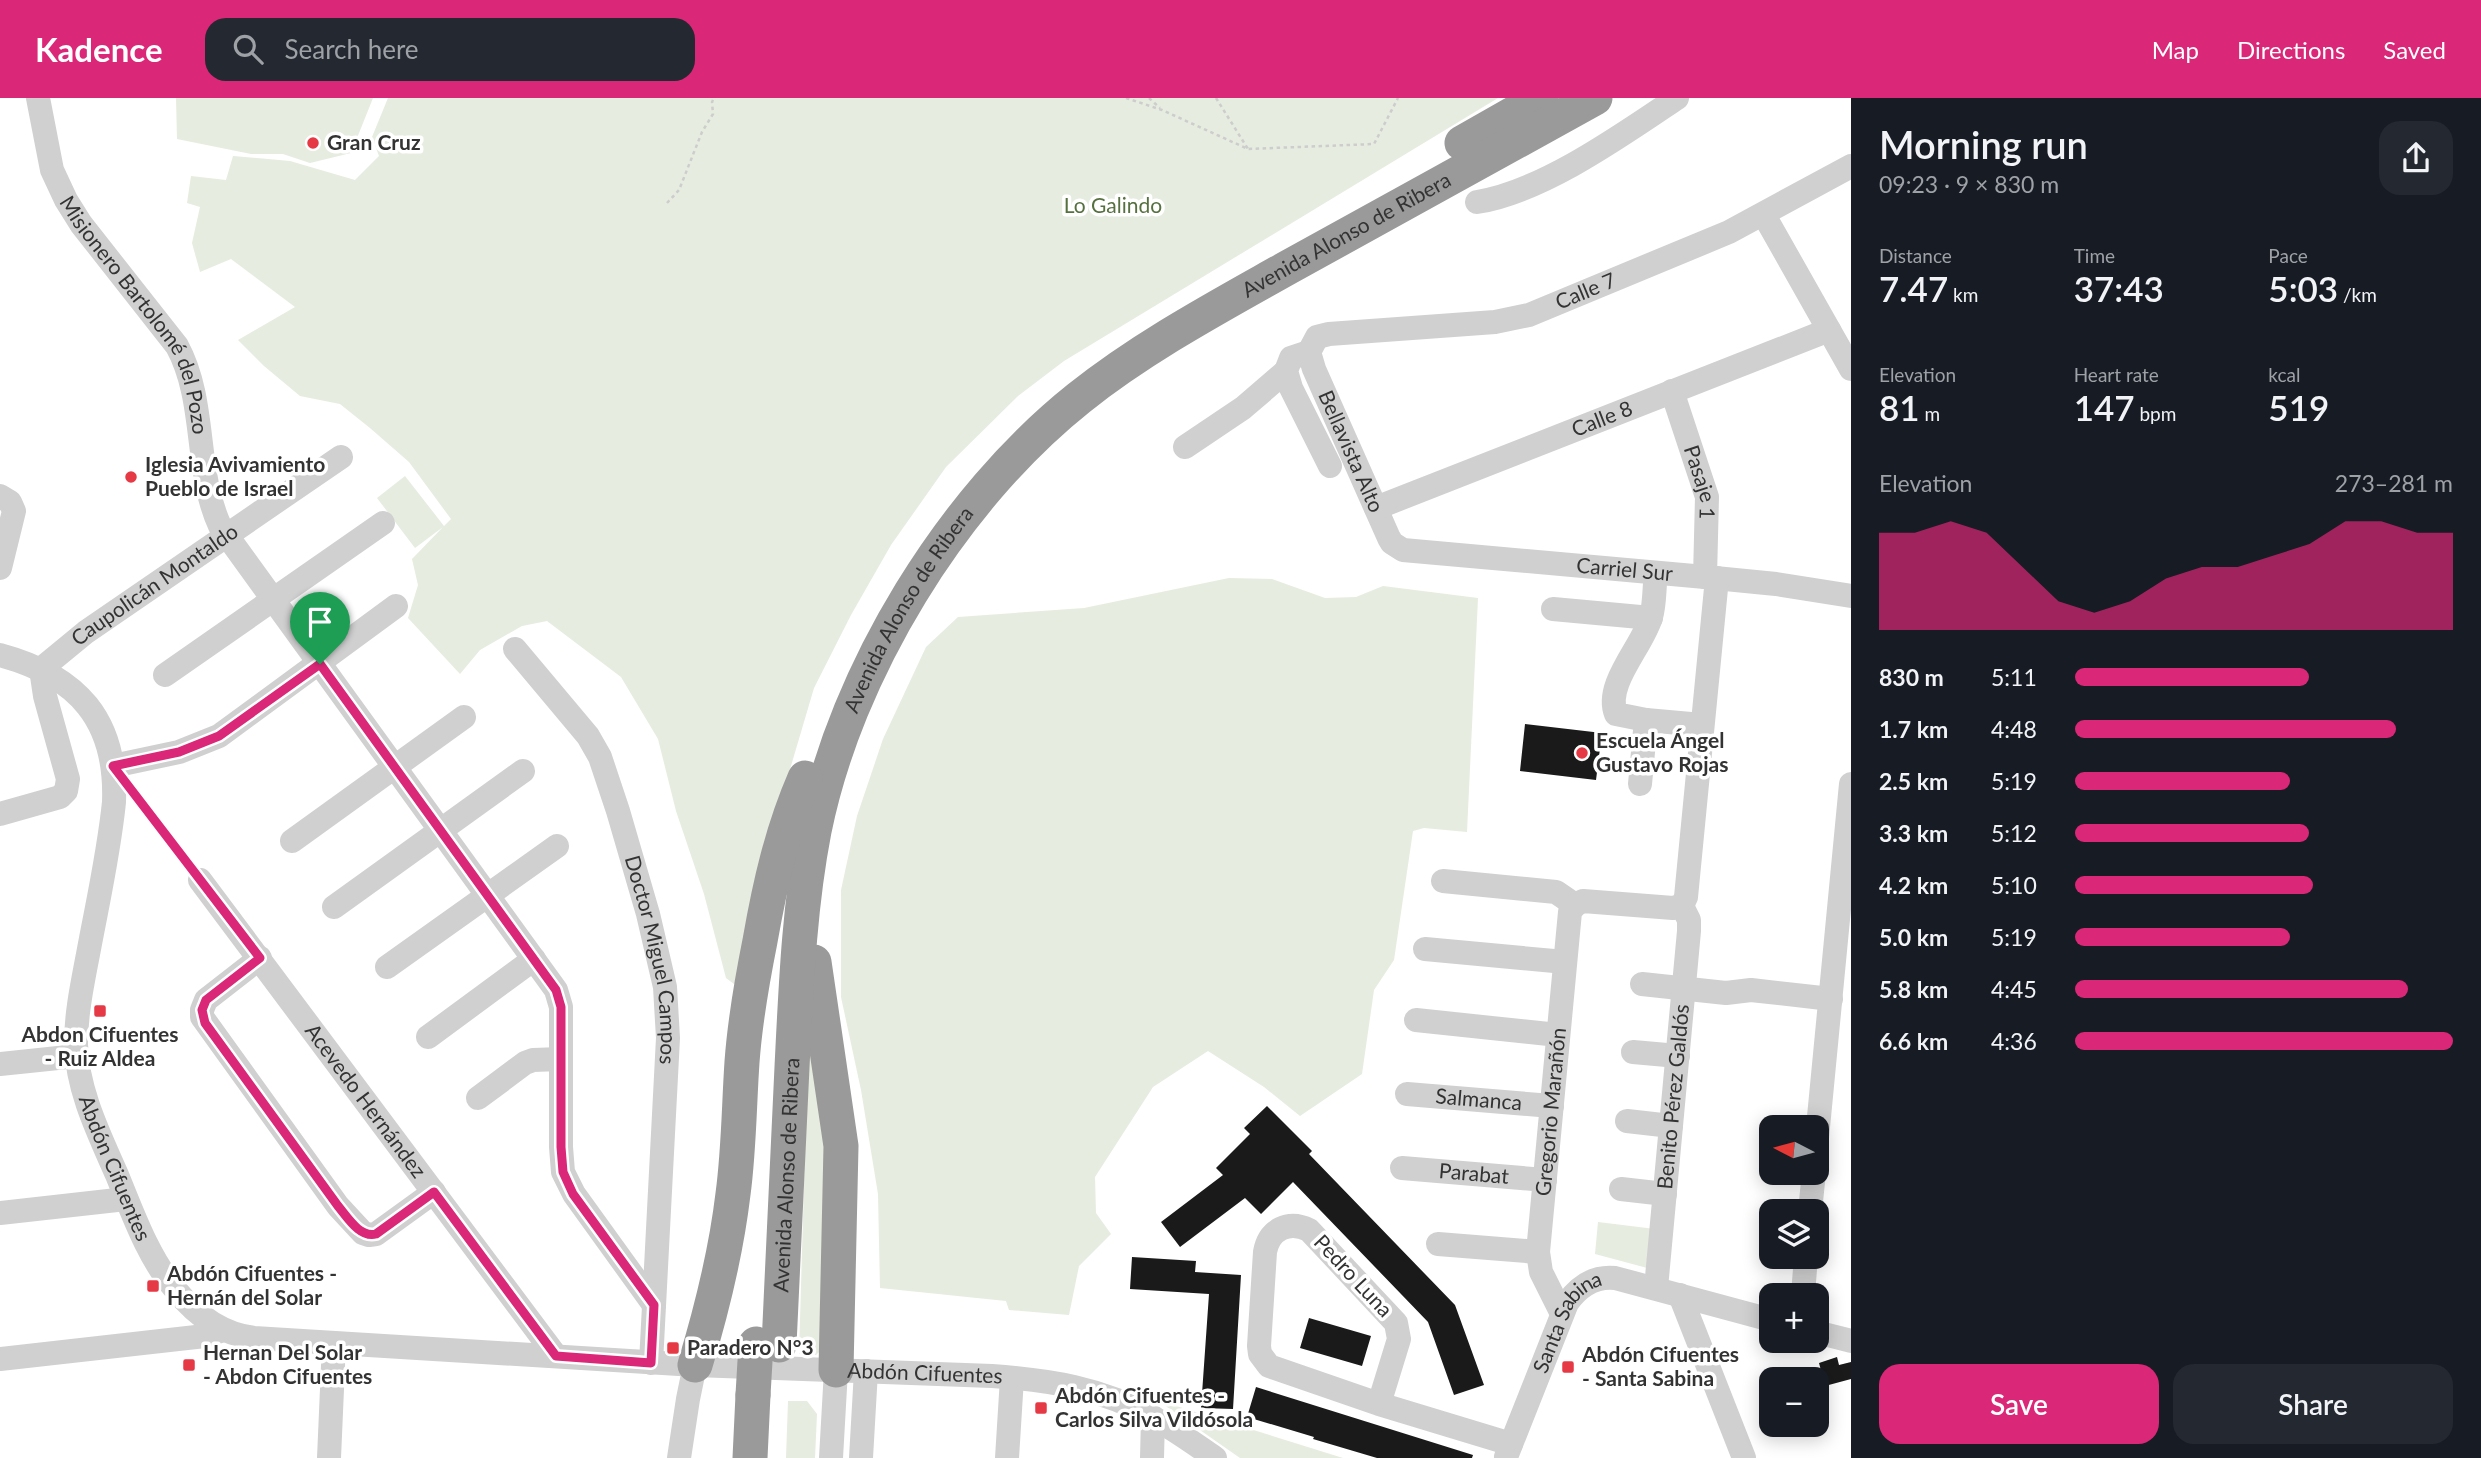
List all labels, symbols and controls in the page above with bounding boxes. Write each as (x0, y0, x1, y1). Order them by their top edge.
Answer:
search box (205, 18, 695, 81)
text: Kadence (35, 29, 163, 69)
icon: search (229, 30, 267, 68)
text: Search here (285, 33, 419, 65)
text: Map (2152, 35, 2199, 64)
text: Directions (2237, 35, 2345, 64)
text: Saved (2383, 35, 2446, 64)
text: Morning run (1879, 121, 2088, 167)
button: share (2379, 121, 2453, 195)
place label: Gran Cruz (327, 129, 421, 154)
marker: Gran Cruz (305, 135, 321, 151)
street label: Avenida Alonso de Ribera (1237, 166, 1455, 302)
text: 09:23 · 9 × 830 m (1879, 170, 2059, 198)
street label: Misionero Bartolomé del Pozo (55, 191, 214, 436)
park label: Lo Galindo (1064, 192, 1162, 217)
text: Distance (1879, 244, 1952, 267)
text: Time (2074, 244, 2115, 267)
text: Pace (2268, 244, 2308, 267)
street label: Calle 7 (1551, 266, 1619, 314)
text: 7.47 (1879, 267, 1948, 309)
text: 37:43 (2074, 267, 2164, 309)
text: 5:03 (2268, 267, 2338, 309)
text: km (1948, 283, 1978, 306)
text: /km (2338, 283, 2377, 306)
text: Elevation (1879, 363, 1956, 386)
text: Heart rate (2074, 363, 2159, 386)
text: kcal (2268, 363, 2300, 386)
street label: Bellavista Alto (1314, 386, 1390, 516)
text: 81 (1879, 386, 1920, 428)
text: 147 (2074, 386, 2135, 428)
text: 519 (2268, 386, 2329, 428)
street label: Calle 8 (1568, 395, 1636, 441)
text: m (1920, 402, 1940, 425)
text: bpm (2135, 402, 2176, 425)
street label: Pasaje 1 (1680, 442, 1722, 520)
place label: Iglesia Avivamiento Pueblo de Israel (145, 451, 325, 500)
marker: Iglesia Avivamiento Pueblo de Israel (123, 469, 139, 485)
text: Elevation (1879, 469, 1972, 497)
text: 273–281 m (2335, 469, 2453, 497)
street label: Avenida Alonso de Ribera (838, 501, 978, 716)
street label: Caupolicán Montaldo (65, 518, 242, 650)
street label: Carriel Sur (1575, 552, 1674, 585)
pin (290, 592, 350, 664)
icon: arrive (301, 603, 339, 641)
text: 830 m (1879, 663, 1944, 691)
text: 5:11 (1991, 663, 2037, 691)
text: 1.7 km (1879, 715, 1948, 743)
text: 4:48 (1991, 715, 2037, 743)
place label: Escuela Ángel Gustavo Rojas (1596, 727, 1728, 776)
marker: Escuela Ángel Gustavo Rojas (1574, 745, 1590, 761)
text: 2.5 km (1879, 767, 1948, 795)
text: 5:19 (1991, 767, 2037, 795)
text: 3.3 km (1879, 819, 1948, 847)
text: 5:12 (1991, 819, 2037, 847)
street label: Doctor Miguel Campos (621, 852, 682, 1065)
text: 4.2 km (1879, 871, 1948, 899)
text: 5:10 (1991, 871, 2037, 899)
text: 5.0 km (1879, 923, 1948, 951)
text: 5:19 (1991, 923, 2037, 951)
text: 5.8 km (1879, 975, 1948, 1003)
text: 4:45 (1991, 975, 2037, 1003)
marker: Abdon Cifuentes - Ruiz Aldea (92, 1003, 108, 1019)
street label: Benito Pérez Galdós (1651, 1003, 1693, 1190)
street label: Acevedo Hernández (301, 1018, 432, 1182)
place label: Abdon Cifuentes - Ruiz Aldea (20, 1021, 179, 1070)
street label: Gregorio Marañón (1529, 1026, 1570, 1197)
text: 6.6 km (1879, 1027, 1948, 1055)
text: 4:36 (1991, 1027, 2037, 1055)
street label: Avenida Alonso de Ribera (767, 1057, 803, 1293)
street label: Salmanca (1435, 1082, 1523, 1114)
street label: Abdón Cifuentes (75, 1092, 157, 1245)
north arrow (1759, 1115, 1829, 1185)
map controls (1759, 1115, 1829, 1437)
street label: Parabat (1438, 1157, 1510, 1188)
button: layers (1759, 1199, 1829, 1269)
street label: Pedro Luna (1310, 1229, 1399, 1321)
place label: Abdón Cifuentes - Hernán del Solar (166, 1260, 337, 1309)
street label: Santa Sabina (1527, 1265, 1604, 1376)
marker: Abdón Cifuentes - Hernán del Solar (145, 1278, 161, 1294)
button: + (1759, 1283, 1829, 1353)
place label: Paradero N°3 (687, 1334, 814, 1359)
place label: Hernan Del Solar - Abdon Cifuentes (203, 1339, 372, 1388)
marker: Paradero N°3 (665, 1340, 681, 1356)
place label: Abdón Cifuentes - Santa Sabina (1581, 1341, 1739, 1390)
marker: Hernan Del Solar - Abdon Cifuentes (181, 1357, 197, 1373)
street label: Abdón Cifuentes (847, 1357, 1004, 1388)
marker: Abdón Cifuentes - Santa Sabina (1560, 1359, 1576, 1375)
button: Save (1879, 1364, 2159, 1444)
button: Share (2173, 1364, 2453, 1444)
button: − (1759, 1367, 1829, 1437)
place label: Abdón Cifuentes - Carlos Silva Vildósola (1054, 1382, 1253, 1431)
marker: Abdón Cifuentes - Carlos Silva Vildósola (1033, 1400, 1049, 1416)

